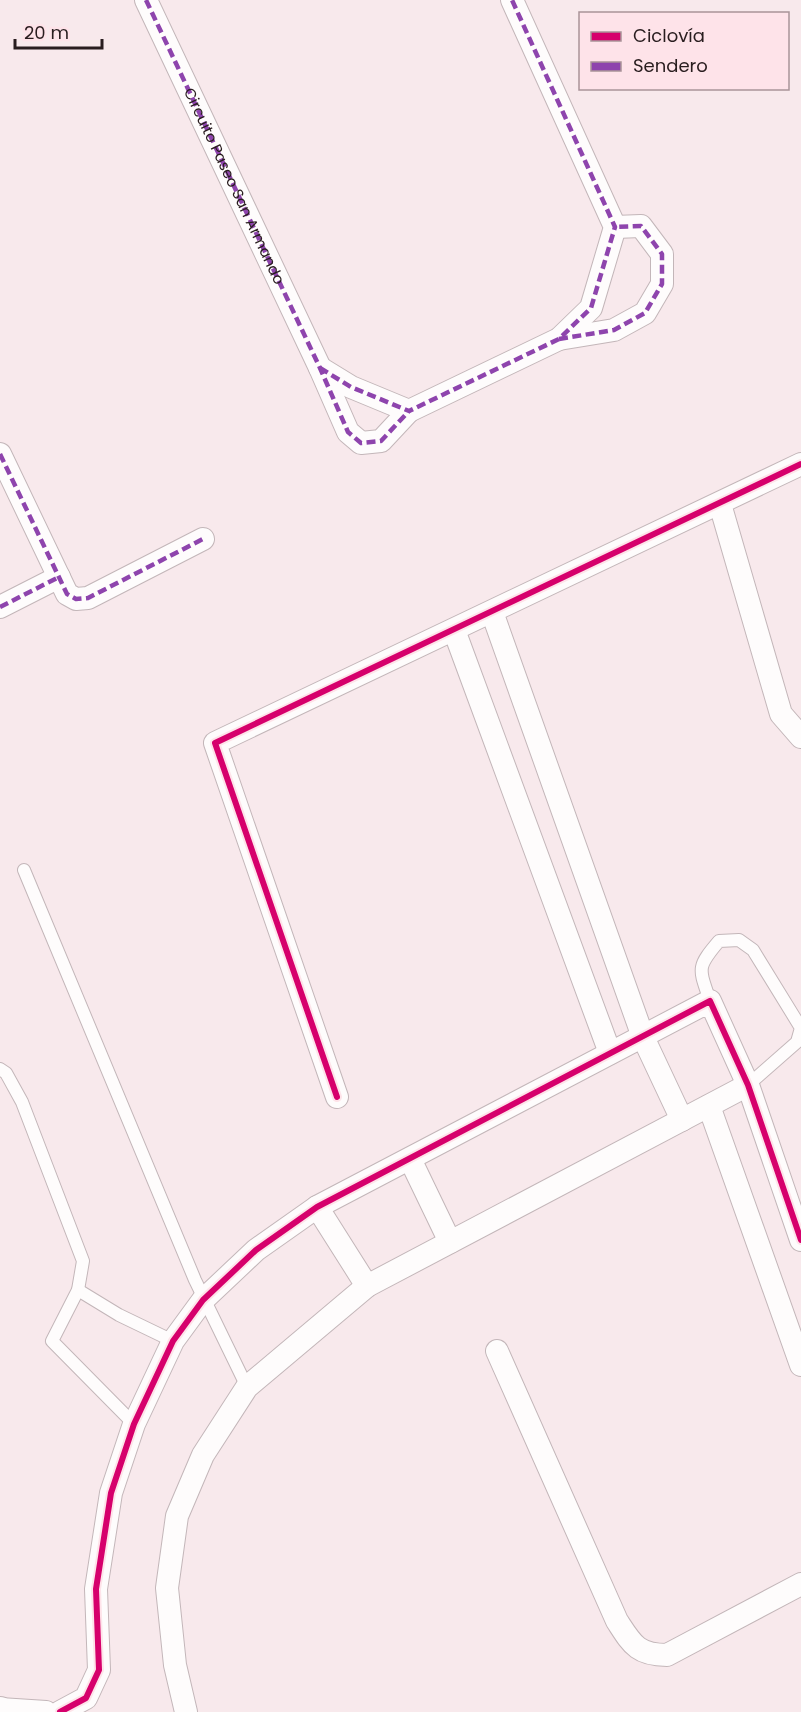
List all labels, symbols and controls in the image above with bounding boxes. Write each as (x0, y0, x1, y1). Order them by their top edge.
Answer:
scale bar (15, 12, 102, 50)
legend (579, 12, 789, 90)
text: 20 m (24, 20, 69, 45)
text: Ciclovía (633, 23, 705, 48)
text: Sendero (633, 53, 708, 78)
street label: Circuito Paseo San Armando (179, 84, 290, 288)

